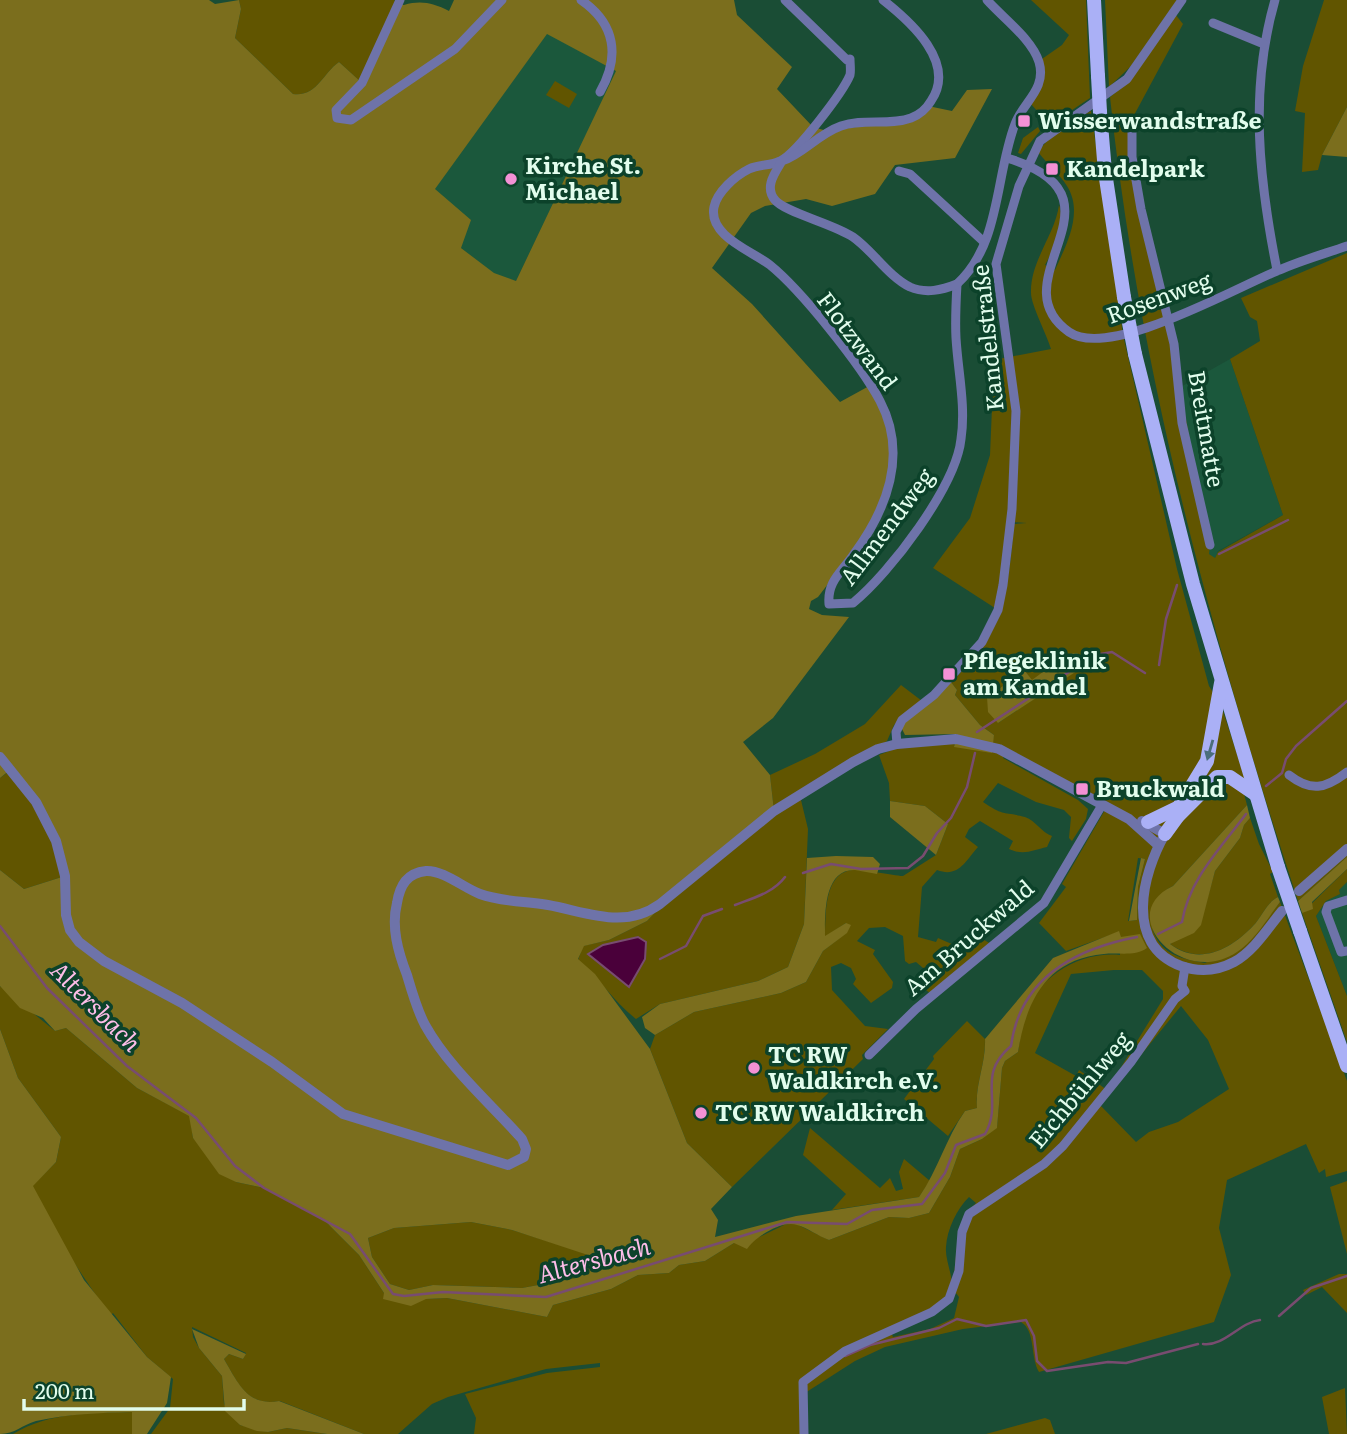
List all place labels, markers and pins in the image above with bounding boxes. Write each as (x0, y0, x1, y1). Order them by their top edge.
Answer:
place label: Wisserwandstraße (1038, 102, 1262, 136)
marker: Wisserwandstraße (1016, 113, 1032, 129)
place label: Kirche St. Michael (525, 147, 641, 207)
place label: Kandelpark (1066, 150, 1205, 184)
marker: Kandelpark (1044, 161, 1060, 177)
marker: Kirche St. Michael (503, 171, 519, 187)
place label: Pflegeklinik am Kandel (963, 642, 1107, 702)
marker: Pflegeklinik am Kandel (941, 666, 957, 682)
place label: Bruckwald (1096, 770, 1225, 804)
marker: Bruckwald (1074, 781, 1090, 797)
place label: TC RW Waldkirch e.V. (768, 1036, 939, 1096)
marker: TC RW Waldkirch e.V. (746, 1060, 762, 1076)
place label: TC RW Waldkirch (715, 1094, 925, 1128)
marker: TC RW Waldkirch (693, 1105, 709, 1121)

